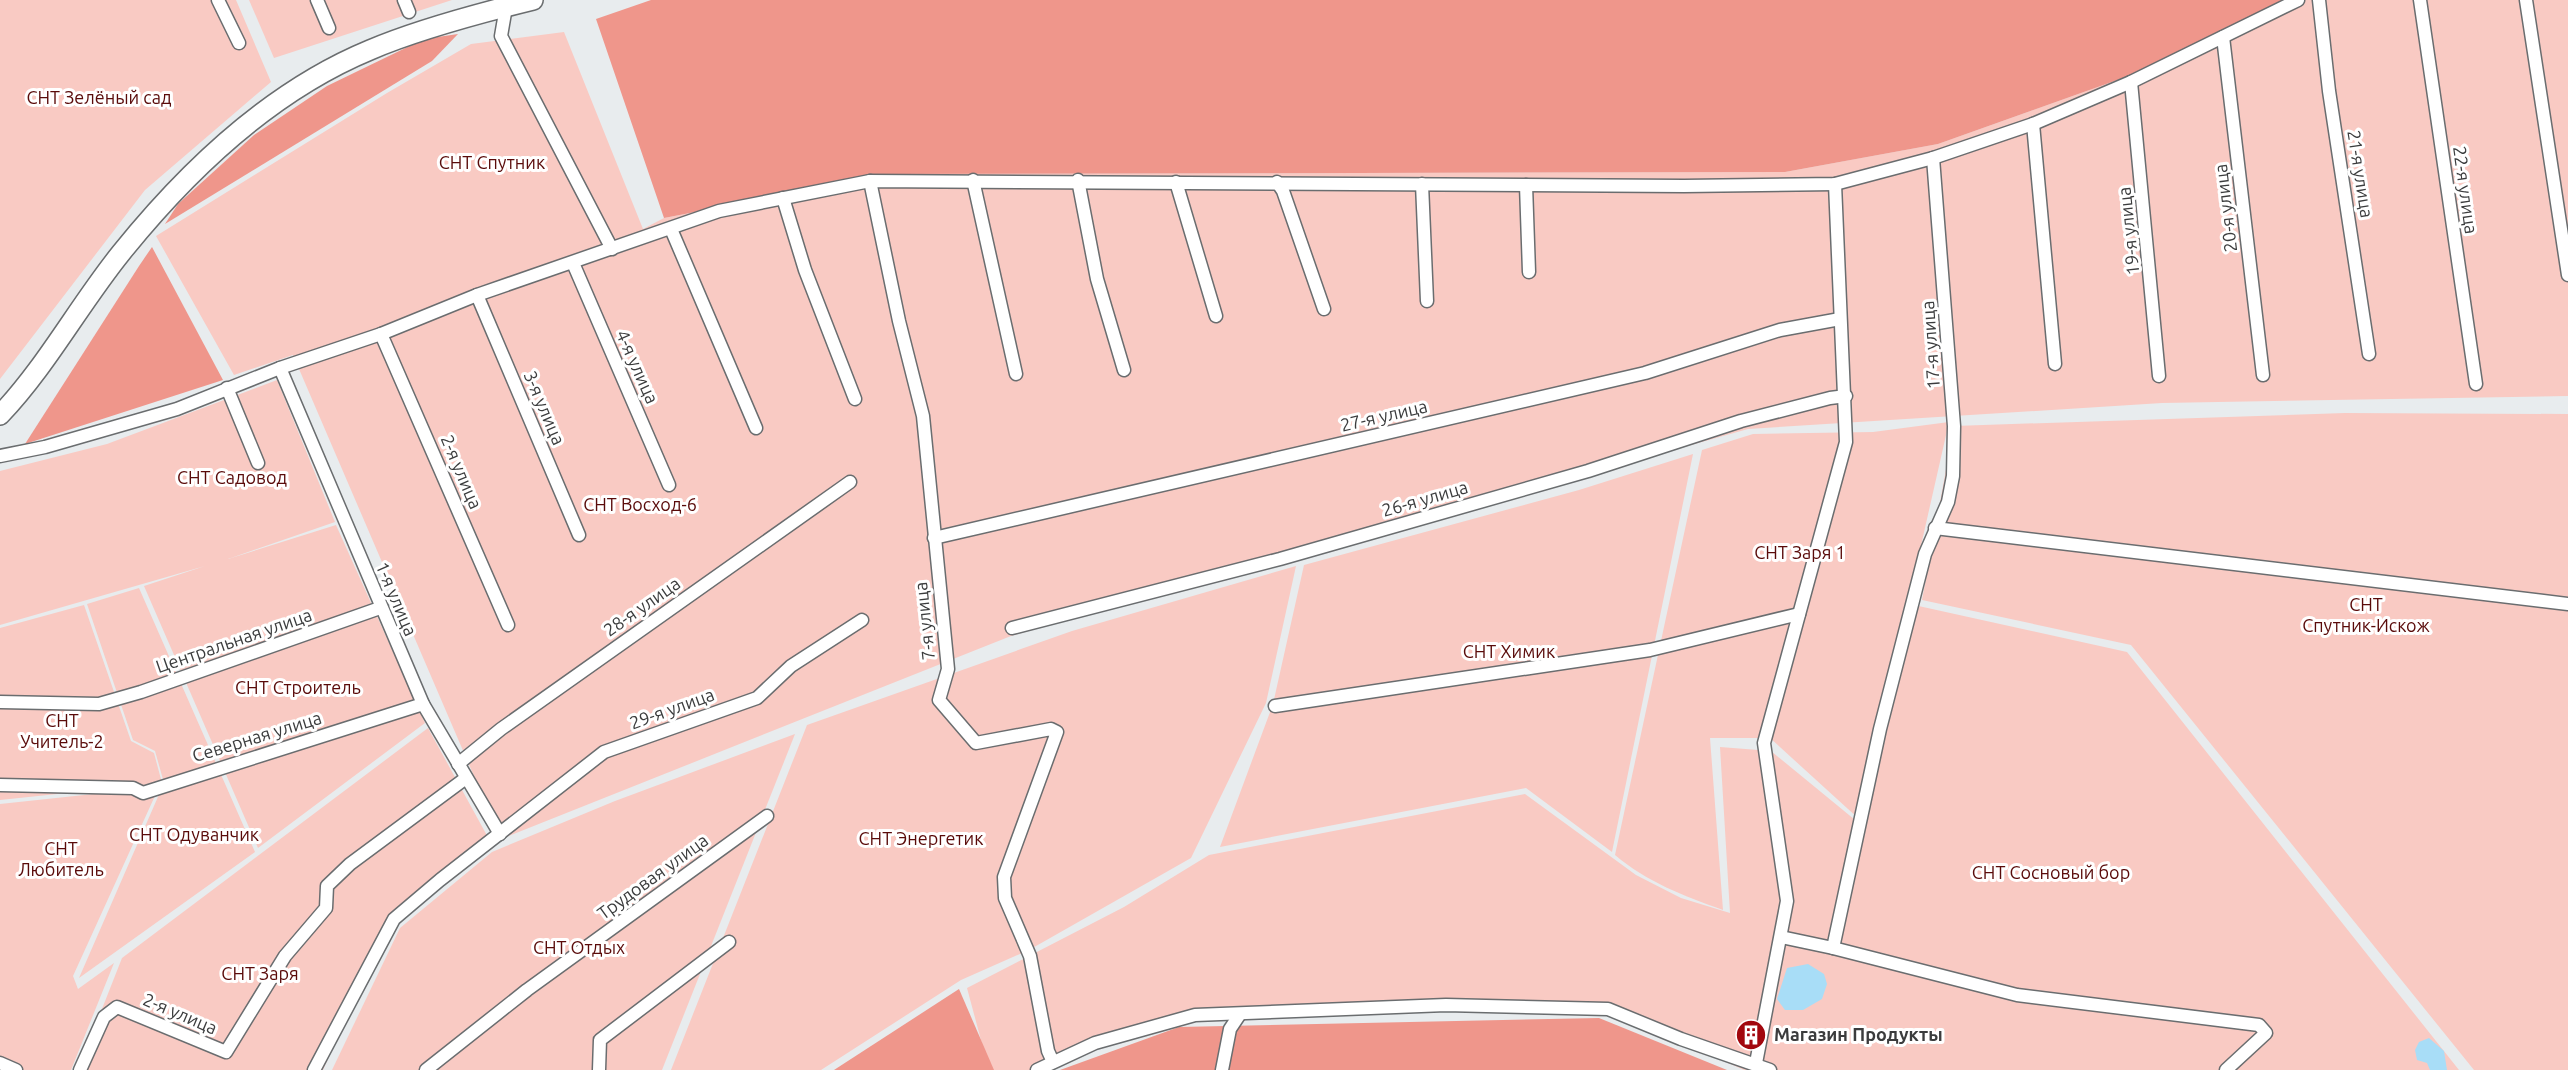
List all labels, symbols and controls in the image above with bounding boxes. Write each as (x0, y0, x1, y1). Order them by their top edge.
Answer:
park label: СНТ Зелёный сад (26, 87, 172, 107)
street label: 21-я улица (2344, 129, 2378, 219)
street label: 22-я улица (2450, 145, 2482, 235)
park label: СНТ Спутник (439, 152, 545, 172)
street label: 20-я улица (2210, 163, 2240, 253)
street label: 19-я улица (2113, 186, 2143, 276)
street label: 17-я улица (1917, 300, 1943, 390)
street label: 4-я улица (613, 327, 663, 406)
street label: 3-я улица (520, 368, 569, 448)
street label: 27-я улица (1338, 395, 1429, 435)
street label: 2-я улица (437, 432, 486, 512)
park label: СНТ Садовод (177, 467, 288, 487)
street label: 26-я улица (1379, 476, 1470, 520)
park label: СНТ Восход-6 (583, 494, 697, 514)
park label: СНТ Заря 1 (1754, 542, 1846, 562)
street label: 1-я улица (372, 559, 421, 639)
street label: 28-я улица (599, 573, 683, 640)
street label: 7-я улица (910, 581, 938, 661)
park label: СНТ Спутник-Искож (2302, 594, 2430, 635)
street label: Центральная улица (153, 604, 314, 676)
park label: СНТ Химик (1463, 641, 1555, 661)
park label: СНТ Строитель (235, 677, 361, 697)
street label: 29-я улица (627, 684, 717, 733)
street label: Северная улица (190, 707, 324, 765)
park label: СНТ Учитель-2 (20, 710, 104, 751)
park label: СНТ Одуванчик (129, 824, 259, 844)
park label: СНТ Энергетик (859, 828, 983, 848)
street label: Трудовая улица (593, 829, 712, 923)
park label: СНТ Любитель (18, 838, 104, 879)
park label: СНТ Сосновый бор (1972, 862, 2130, 882)
park label: СНТ Отдых (533, 937, 625, 957)
park label: СНТ Заря (221, 963, 299, 983)
street label: 2-я улица (140, 989, 220, 1038)
building icon: Магазин Продукты (1734, 1018, 1768, 1052)
place label: Магазин Продукты (1774, 1024, 1943, 1044)

